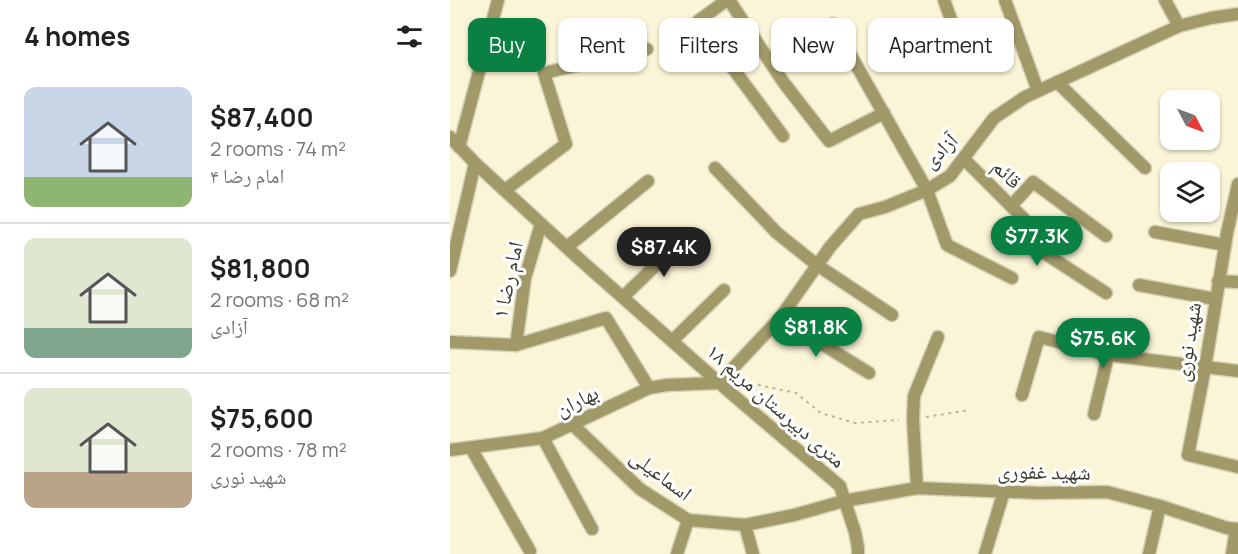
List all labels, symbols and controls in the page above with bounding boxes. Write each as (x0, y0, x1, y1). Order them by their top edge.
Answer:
text: 4 homes (24, 18, 130, 54)
chip: Buy (468, 18, 546, 72)
chip: Rent (558, 18, 647, 72)
chip: Filters (659, 18, 759, 72)
chip: New (771, 18, 856, 72)
chip: Apartment (868, 18, 1014, 72)
icon: filters (393, 20, 426, 53)
north arrow (1160, 90, 1220, 150)
map controls (1160, 90, 1220, 222)
text: $87,400 (210, 99, 314, 135)
icon: home (72, 111, 144, 183)
street label: آزادی (915, 126, 964, 174)
text: 2 rooms · 74 m² (210, 135, 346, 162)
street label: قائم (986, 152, 1029, 195)
text: امام رضا ۴ (210, 162, 284, 189)
button: layers (1160, 162, 1220, 222)
pin: $77.3K (988, 216, 1086, 267)
text: $77.3K (1005, 222, 1069, 249)
pin: $87.4K (615, 227, 713, 278)
text: $87.4K (631, 233, 697, 260)
street label: امام رضا ۱ (485, 239, 530, 321)
text: $81,800 (210, 250, 311, 286)
icon: home (72, 262, 144, 334)
text: 2 rooms · 68 m² (210, 286, 349, 313)
street label: شهید نوری (1167, 300, 1207, 384)
pin: $81.8K (767, 307, 865, 358)
text: آزادی (210, 313, 248, 340)
text: $81.8K (784, 313, 848, 340)
pin: $75.6K (1054, 318, 1152, 369)
text: $75.6K (1070, 324, 1136, 351)
street label: ۱۸ متری دبیرستان مریم (700, 337, 852, 474)
street label: بهاران (550, 378, 603, 422)
text: $75,600 (210, 400, 314, 436)
icon: home (72, 412, 144, 484)
text: 2 rooms · 78 m² (210, 436, 347, 463)
street label: اسماعیلی (625, 442, 698, 507)
street label: شهید غفوری (997, 456, 1091, 486)
text: شهید نوری (210, 463, 286, 490)

